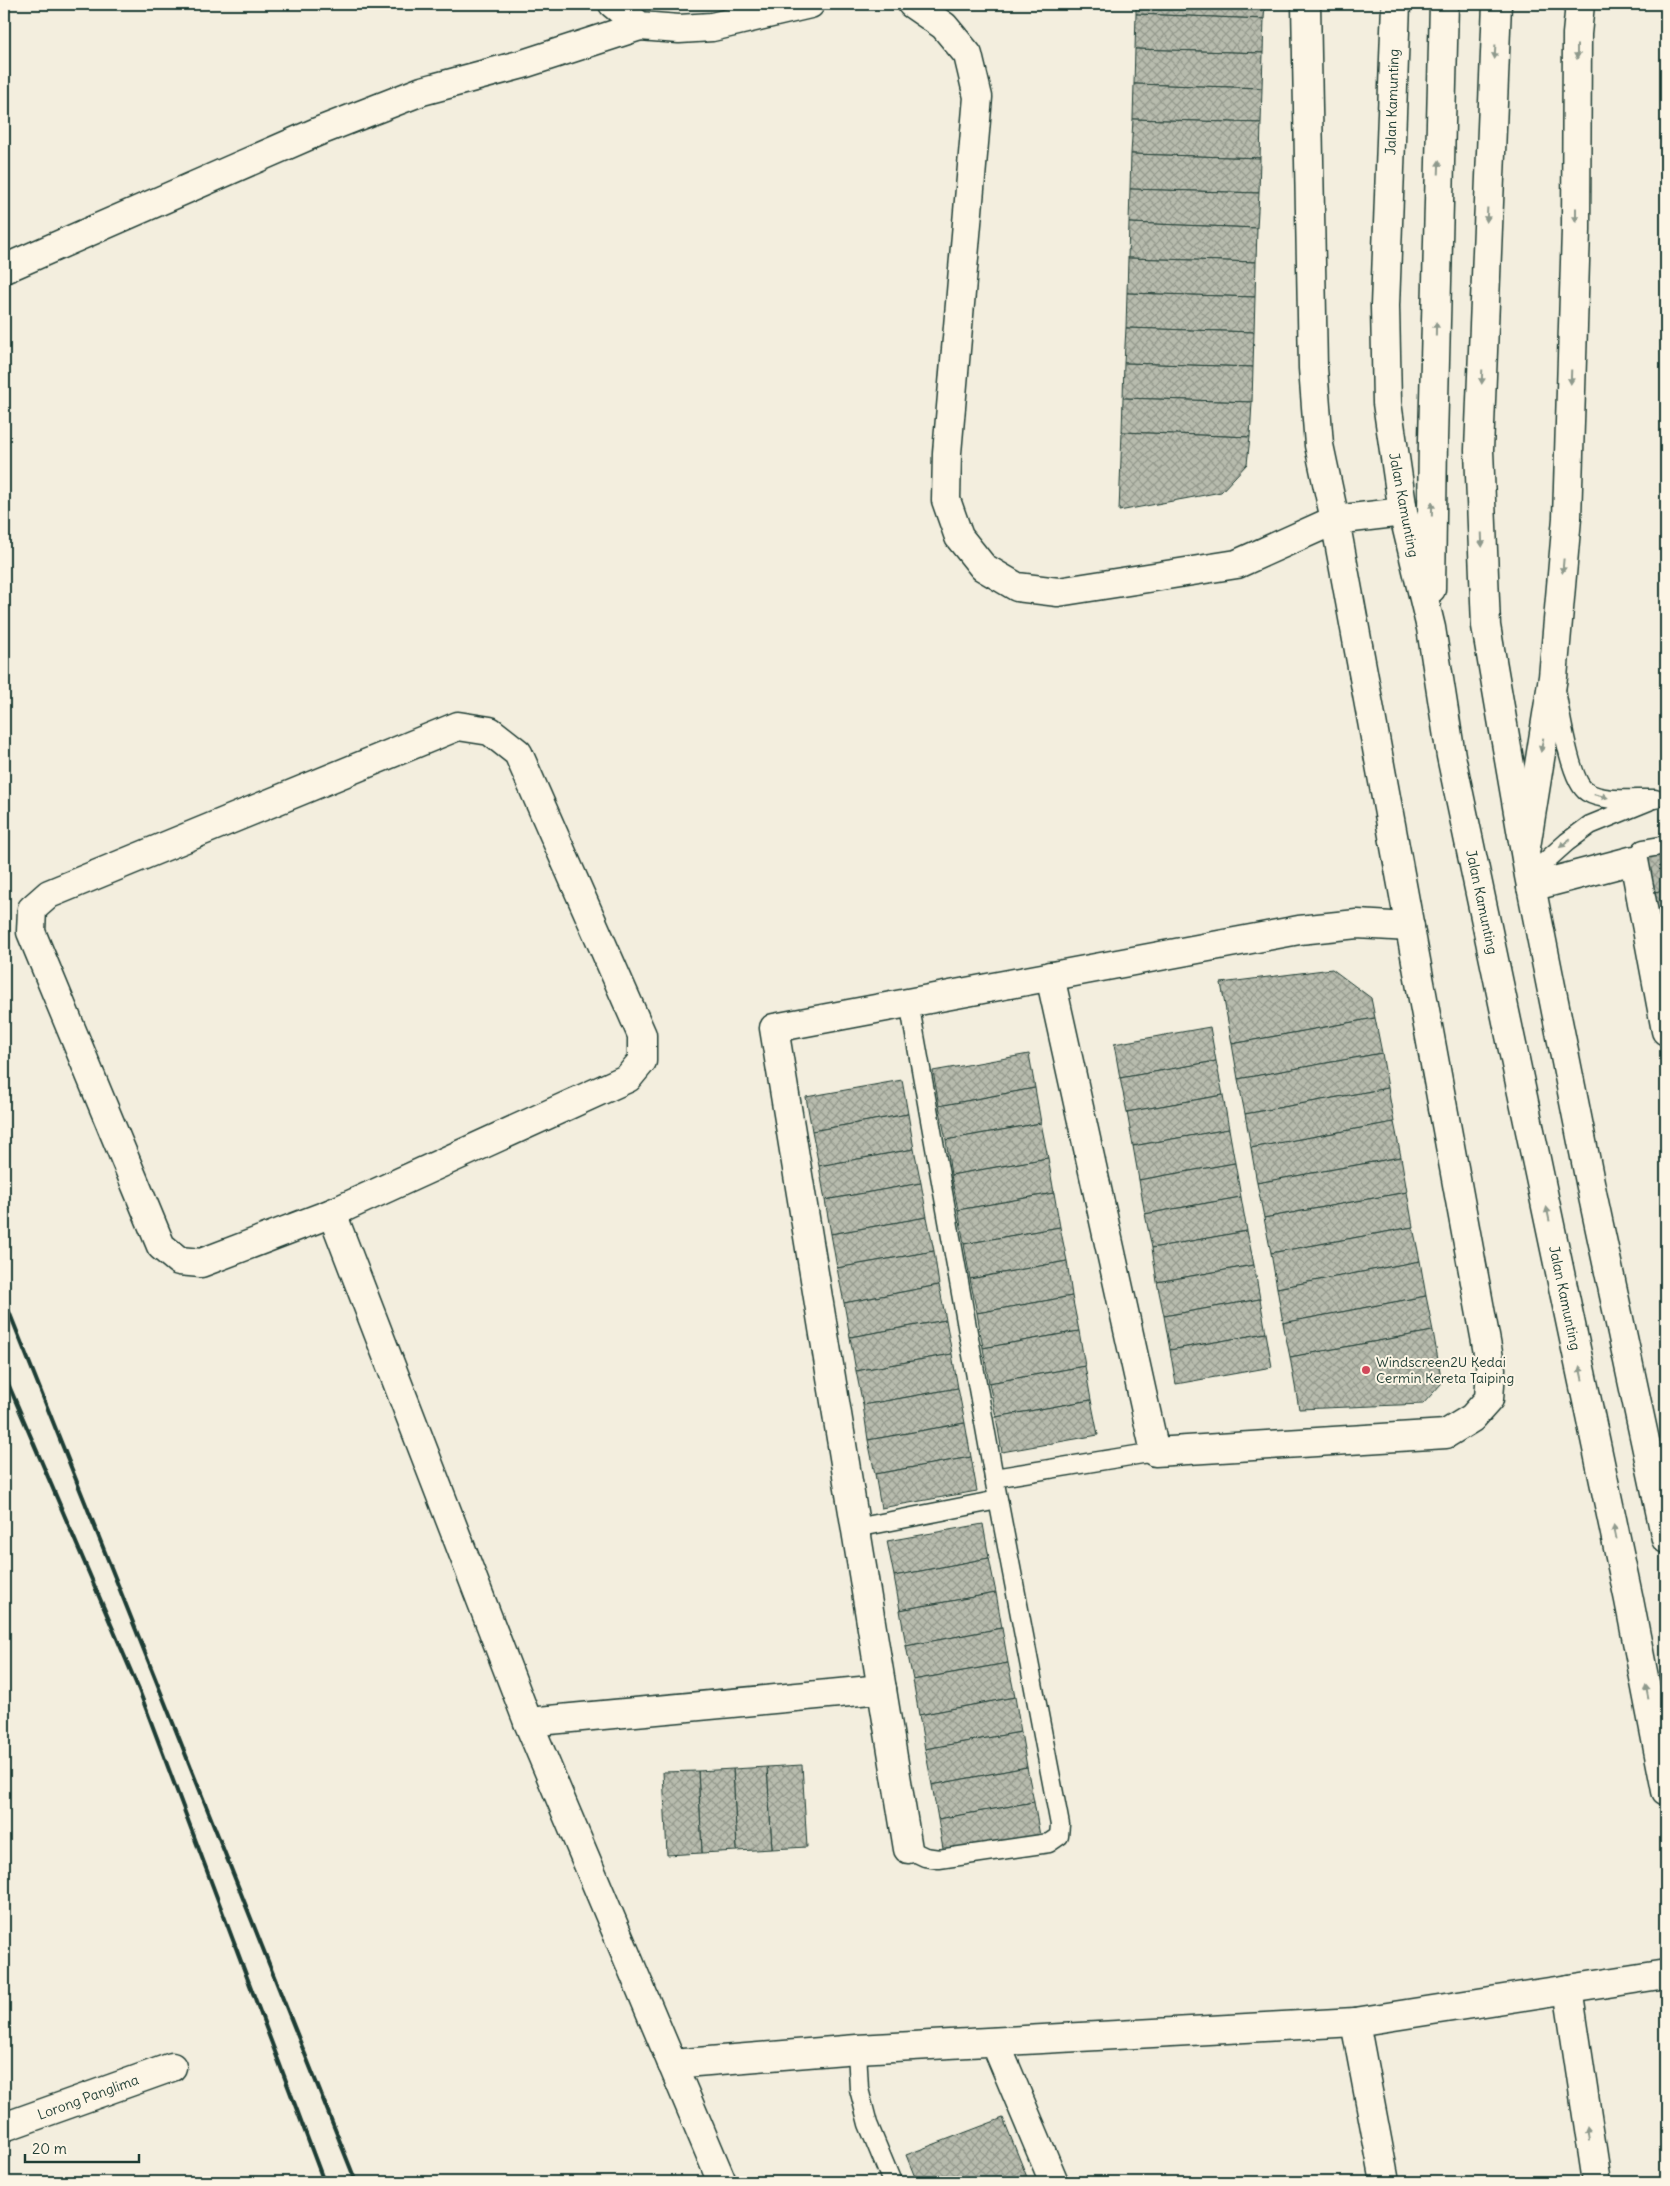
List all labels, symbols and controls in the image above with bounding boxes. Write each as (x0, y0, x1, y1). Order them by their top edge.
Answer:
one-way arrow (1491, 45, 1499, 61)
one-way arrow (1573, 45, 1581, 61)
street label: Jalan Kamunting (1381, 49, 1403, 155)
one-way arrow (1436, 158, 1444, 174)
one-way arrow (1483, 207, 1491, 223)
one-way arrow (1572, 207, 1580, 223)
one-way arrow (1432, 321, 1440, 337)
one-way arrow (1477, 369, 1485, 385)
one-way arrow (1567, 370, 1575, 386)
street label: Jalan Kamunting (1385, 451, 1423, 559)
one-way arrow (1428, 501, 1436, 517)
one-way arrow (1479, 532, 1487, 548)
one-way arrow (1558, 559, 1566, 575)
one-way arrow (1537, 737, 1545, 753)
one-way arrow (1593, 792, 1609, 800)
one-way arrow (1559, 838, 1572, 849)
street label: Jalan Kamunting (1462, 848, 1502, 956)
one-way arrow (1543, 1206, 1551, 1222)
street label: Jalan Kamunting (1545, 1244, 1585, 1352)
place label: Windscreen2U Kedai Cermin Kereta Taiping (1376, 1353, 1514, 1387)
marker: Windscreen2U Kedai Cermin Kereta Taiping (1360, 1364, 1372, 1376)
one-way arrow (1577, 1366, 1585, 1381)
one-way arrow (1610, 1524, 1618, 1540)
one-way arrow (1642, 1683, 1650, 1699)
street label: Lorong Panglima (35, 2070, 141, 2124)
one-way arrow (1585, 2126, 1593, 2142)
scale bar (25, 2131, 139, 2163)
text: 20 m (32, 2139, 67, 2158)

